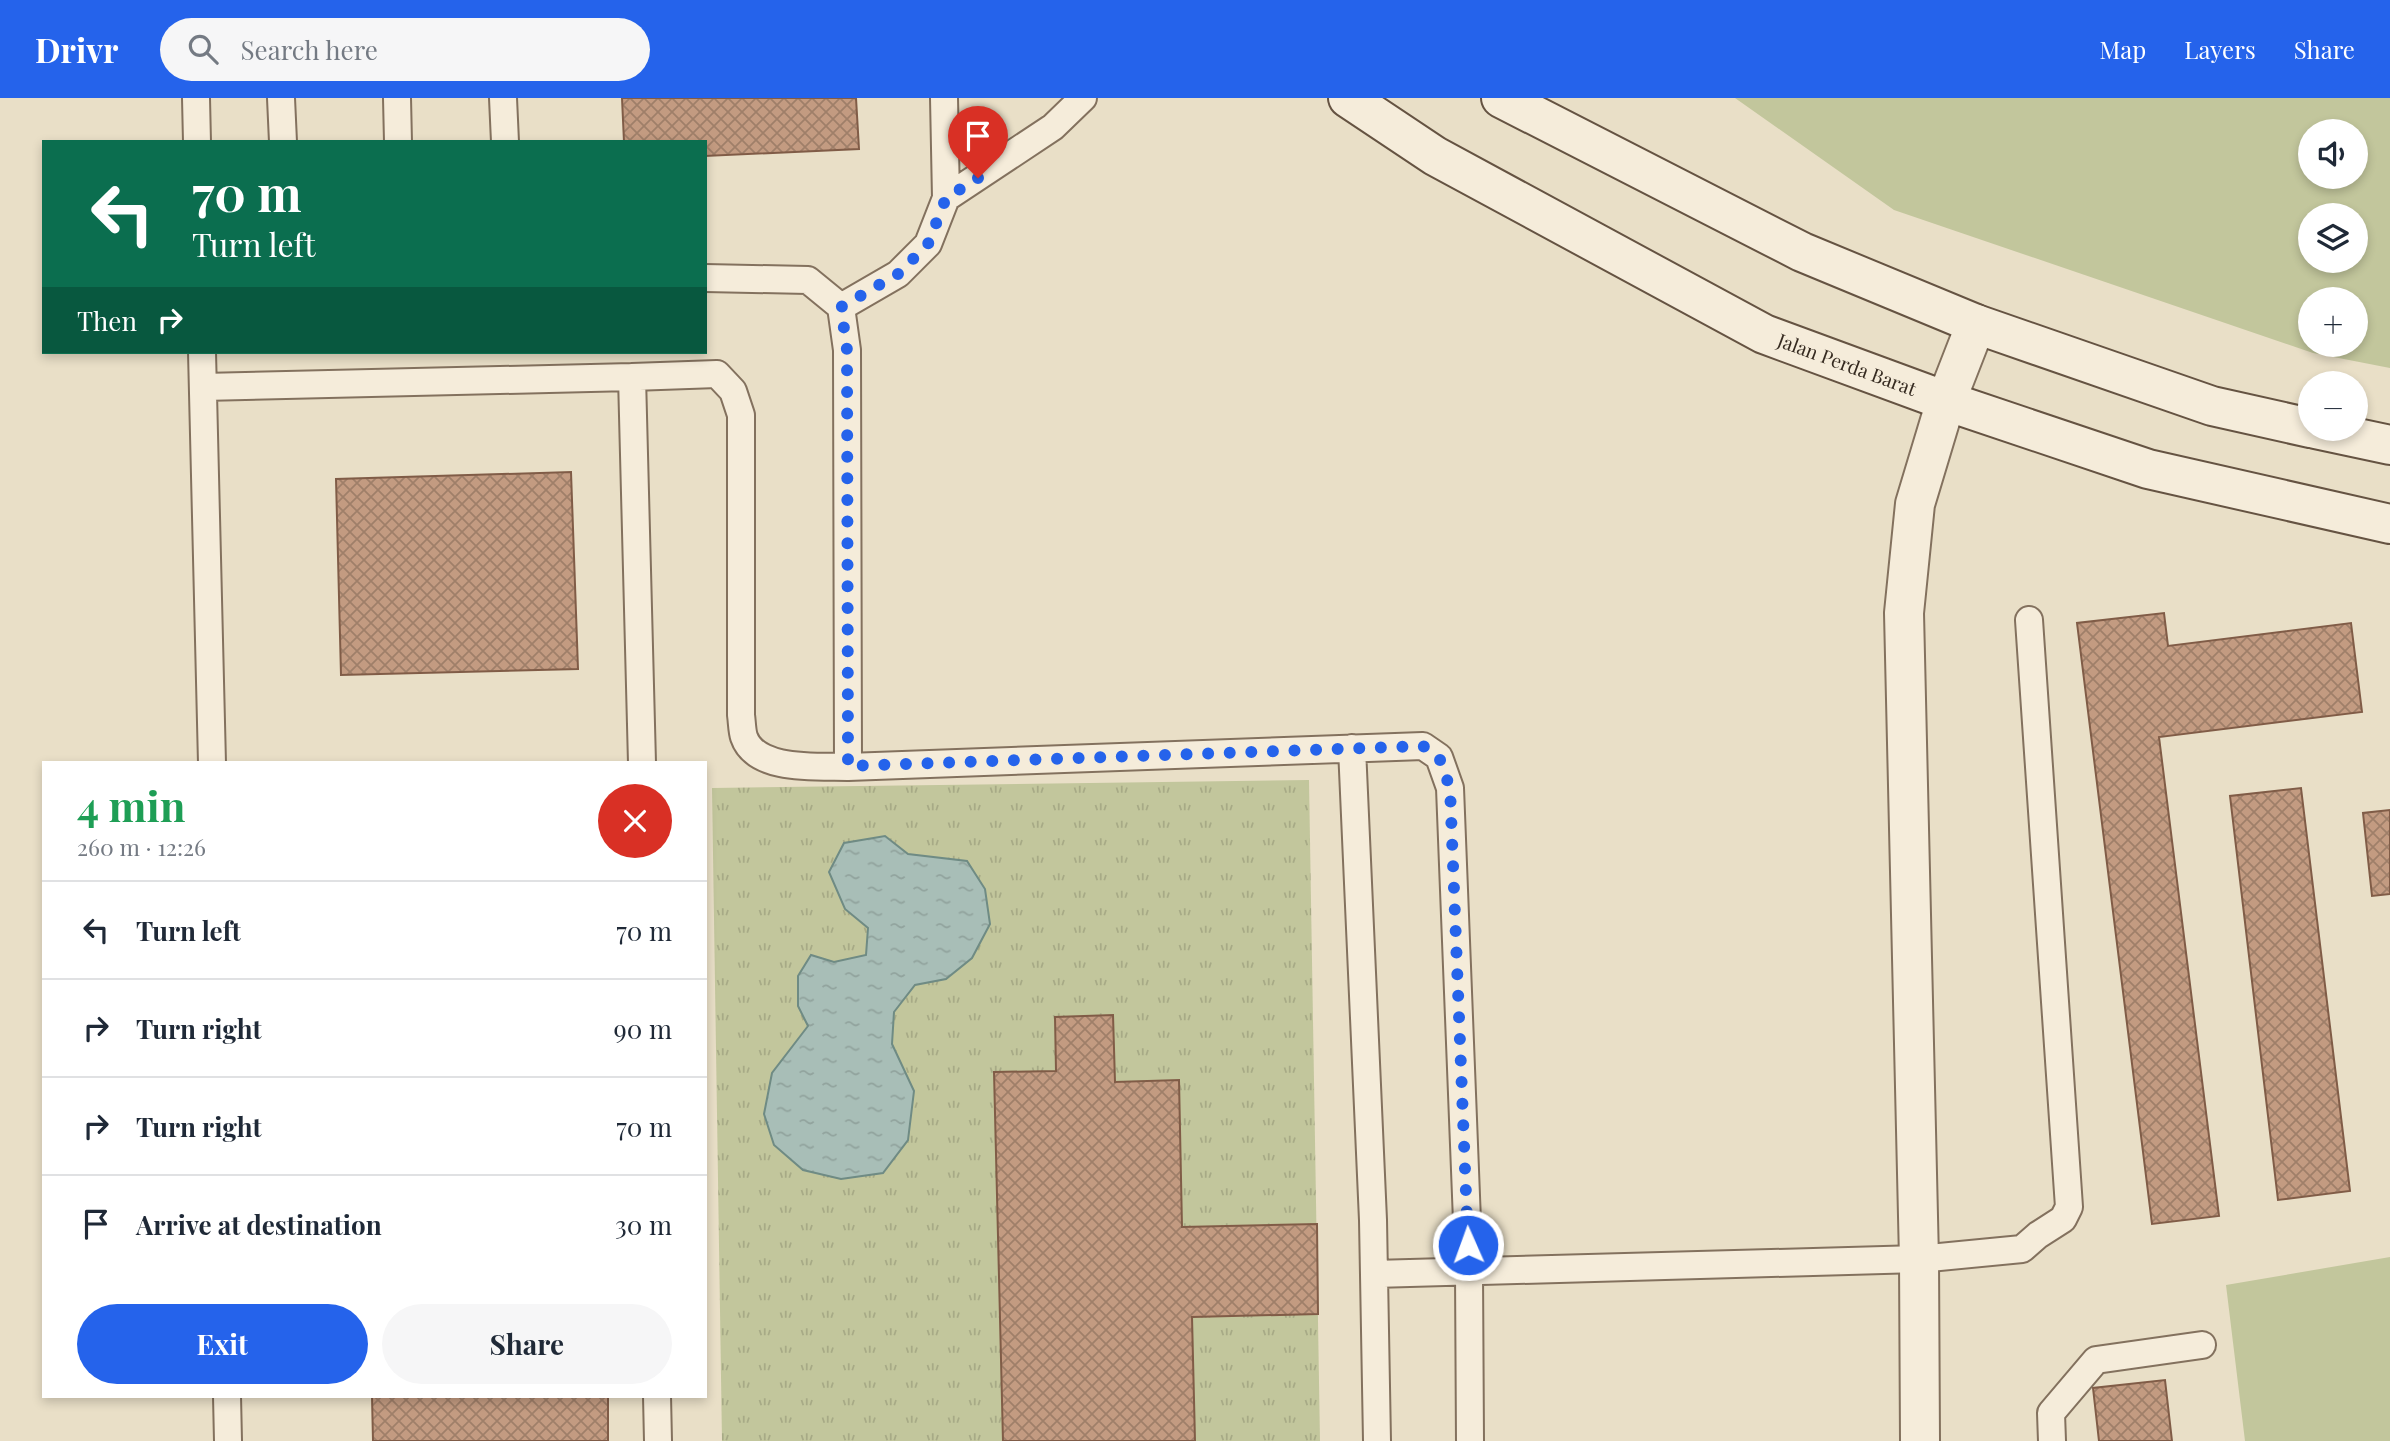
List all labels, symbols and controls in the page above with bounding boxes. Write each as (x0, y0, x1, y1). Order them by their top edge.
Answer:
search box (160, 18, 650, 81)
text: Drivr (35, 27, 118, 71)
icon: search (184, 30, 222, 68)
text: Search here (240, 32, 378, 67)
text: Map (2100, 33, 2146, 65)
text: Layers (2184, 33, 2256, 65)
text: Share (2294, 33, 2355, 65)
pin (948, 106, 1008, 178)
icon: arrive (959, 117, 997, 155)
map controls (2298, 119, 2368, 441)
button: sound (2298, 119, 2368, 189)
text: 70 m (192, 159, 302, 224)
icon: left (77, 168, 168, 259)
button: layers (2298, 203, 2368, 273)
text: Turn left (192, 222, 316, 265)
button: + (2298, 287, 2368, 357)
icon: right (151, 301, 189, 339)
text: Then (77, 303, 137, 338)
street label: Jalan Perda Barat (1773, 326, 1920, 401)
button: − (2298, 371, 2368, 441)
text: 4 min (77, 777, 186, 833)
button: close (598, 784, 672, 858)
text: 260 m · 12:26 (77, 831, 206, 862)
icon: left (77, 911, 115, 949)
text: Turn left (136, 913, 241, 948)
text: 70 m (616, 913, 672, 948)
icon: right (77, 1009, 115, 1047)
text: Turn right (136, 1011, 262, 1046)
text: 90 m (614, 1011, 672, 1046)
icon: right (77, 1107, 115, 1145)
text: Turn right (136, 1109, 262, 1144)
text: 70 m (616, 1109, 672, 1144)
icon: arrive (77, 1205, 115, 1243)
text: Arrive at destination (136, 1207, 382, 1242)
text: 30 m (615, 1207, 672, 1242)
position arrow (1431, 1208, 1505, 1282)
button: Exit (77, 1304, 368, 1384)
button: Share (382, 1304, 672, 1384)

